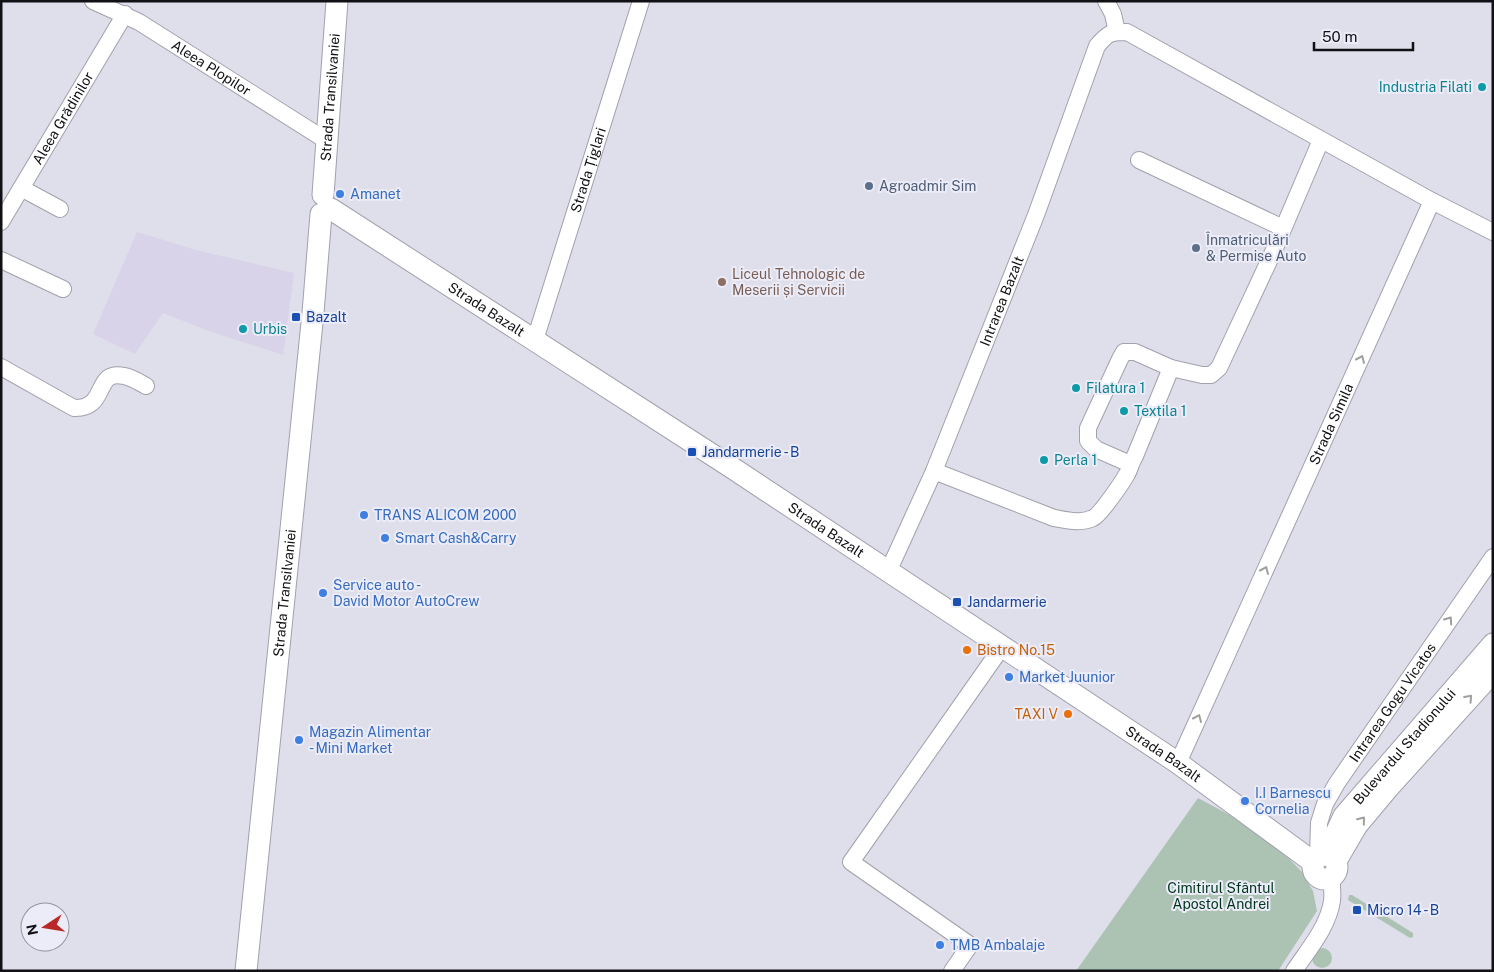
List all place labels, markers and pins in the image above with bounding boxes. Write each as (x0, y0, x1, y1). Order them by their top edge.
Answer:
place label: Industria Filati (1379, 79, 1472, 95)
marker: Industria Filati (1476, 81, 1488, 93)
place label: Agroadmir Sim (879, 178, 976, 194)
marker: Agroadmir Sim (863, 180, 875, 192)
place label: Amanet (350, 186, 401, 202)
marker: Amanet (334, 188, 346, 200)
place label: Înmatriculări & Permise Auto (1205, 231, 1307, 264)
marker: Înmatriculări & Permise Auto (1190, 242, 1202, 254)
place label: Liceul Tehnologic de Meserii și Servicii (732, 266, 865, 298)
marker: Liceul Tehnologic de Meserii și Servicii (716, 276, 728, 288)
place label: Bazalt (306, 309, 347, 325)
marker: Bazalt (290, 311, 302, 323)
place label: Urbis (253, 321, 287, 337)
marker: Urbis (237, 323, 249, 335)
place label: Filatura 1 (1086, 380, 1145, 396)
marker: Filatura 1 (1070, 382, 1082, 394)
place label: Textila 1 (1134, 403, 1186, 419)
marker: Textila 1 (1118, 405, 1130, 417)
place label: Jandarmerie - B (702, 444, 799, 460)
marker: Jandarmerie - B (686, 446, 698, 458)
place label: Perla 1 (1054, 452, 1097, 468)
marker: Perla 1 (1038, 454, 1050, 466)
place label: TRANS ALICOM 2000 (374, 507, 517, 523)
marker: TRANS ALICOM 2000 (358, 509, 370, 521)
place label: Smart Cash&Carry (395, 530, 517, 546)
marker: Smart Cash&Carry (379, 532, 391, 544)
place label: Service auto - David Motor AutoCrew (333, 577, 479, 609)
marker: Service auto - David Motor AutoCrew (317, 587, 329, 599)
place label: Jandarmerie (967, 594, 1047, 610)
marker: Jandarmerie (951, 596, 963, 608)
place label: Bistro No.15 (977, 642, 1055, 658)
marker: Bistro No.15 (961, 644, 973, 656)
place label: Market Juunior (1019, 669, 1115, 685)
marker: Market Juunior (1003, 671, 1015, 683)
place label: TAXI V (1015, 706, 1059, 722)
marker: TAXI V (1062, 708, 1074, 720)
place label: Magazin Alimentar - Mini Market (309, 724, 431, 756)
marker: Magazin Alimentar - Mini Market (293, 734, 305, 746)
place label: I.I Barnescu Cornelia (1255, 785, 1331, 817)
marker: I.I Barnescu Cornelia (1239, 795, 1251, 807)
place label: Micro 14 - B (1367, 902, 1439, 918)
marker: Micro 14 - B (1351, 904, 1363, 916)
place label: TMB Ambalaje (950, 937, 1045, 953)
marker: TMB Ambalaje (934, 939, 946, 951)

